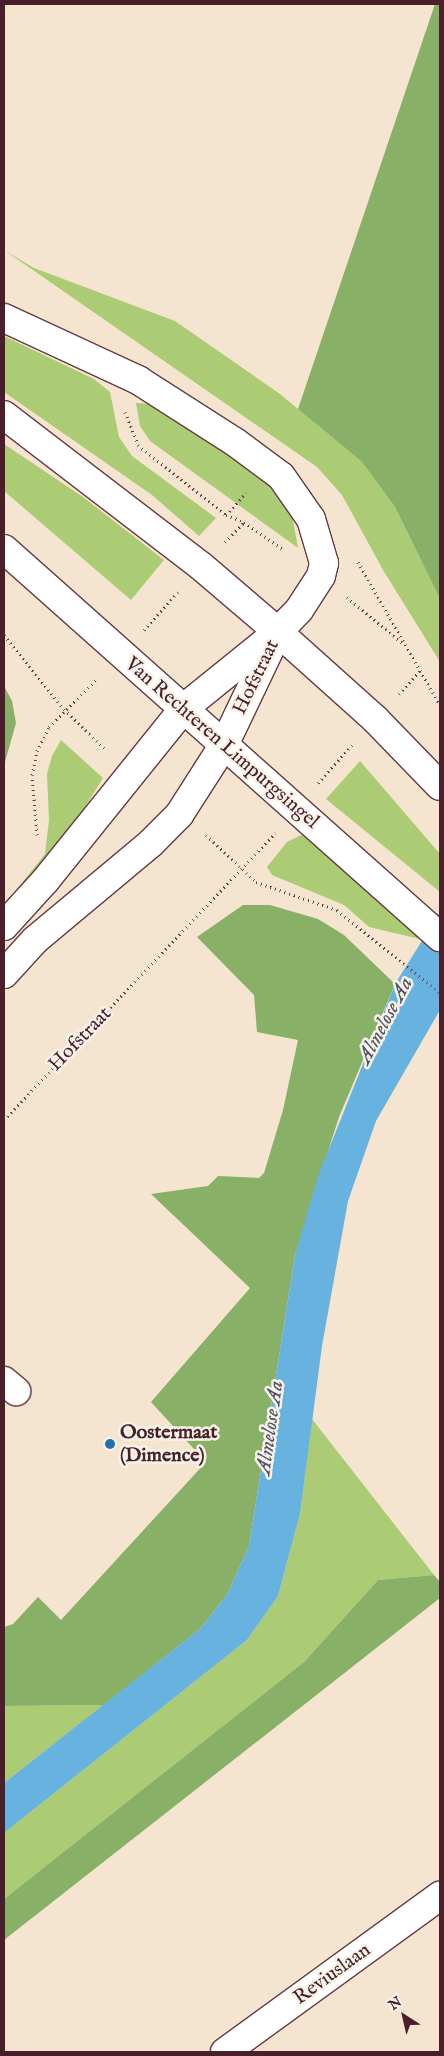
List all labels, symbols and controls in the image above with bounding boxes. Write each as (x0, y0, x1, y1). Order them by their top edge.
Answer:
street label: Hofstraat (228, 636, 284, 718)
street label: Van Rechteren Limpurgsingel (120, 652, 324, 834)
water label: Almelose Aa (353, 973, 419, 1069)
street label: Hofstraat (44, 1002, 116, 1076)
water label: Almelose Aa (252, 1379, 290, 1477)
place label: Oostermaat (Dimence) (120, 1420, 217, 1467)
marker: Oostermaat (Dimence) (104, 1438, 116, 1450)
street label: Reviuslaan (289, 1938, 375, 2010)
north arrow (379, 1991, 429, 2041)
text: N (385, 1993, 406, 2015)

